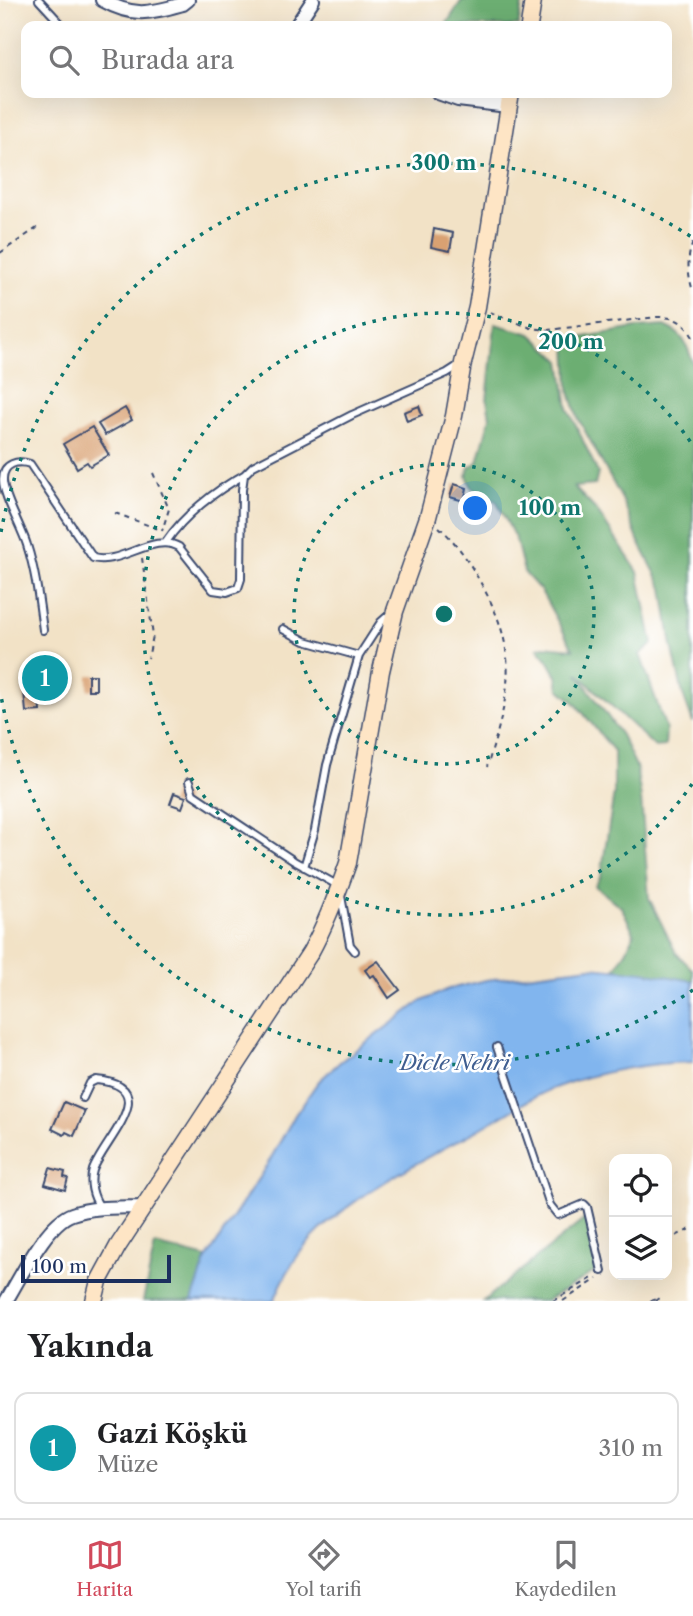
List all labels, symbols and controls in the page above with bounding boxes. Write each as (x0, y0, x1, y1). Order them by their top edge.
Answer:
search box (21, 21, 672, 98)
icon: search (45, 41, 83, 79)
text: Burada ara (101, 44, 234, 76)
text: 300 m (412, 150, 476, 175)
text: 200 m (538, 329, 604, 354)
your location (458, 491, 492, 525)
text: 100 m (519, 495, 581, 520)
centre of rings (432, 602, 456, 626)
pin: 1 (22, 652, 68, 704)
water label: Dicle Nehri (398, 1050, 511, 1075)
map controls (609, 1154, 672, 1280)
button: locate (609, 1154, 672, 1217)
button: layers (609, 1217, 672, 1280)
scale bar (21, 1252, 172, 1284)
text: 100 m (32, 1255, 87, 1278)
text: Yakında (28, 1328, 153, 1365)
text: Gazi Köşkü (97, 1418, 248, 1450)
text: 1 (48, 1434, 58, 1462)
text: 310 m (599, 1434, 663, 1462)
text: Müze (97, 1450, 158, 1478)
tab: Harita (76, 1536, 133, 1601)
tab: Yol tarifi (286, 1536, 362, 1601)
tab: Kaydedilen (515, 1536, 617, 1601)

